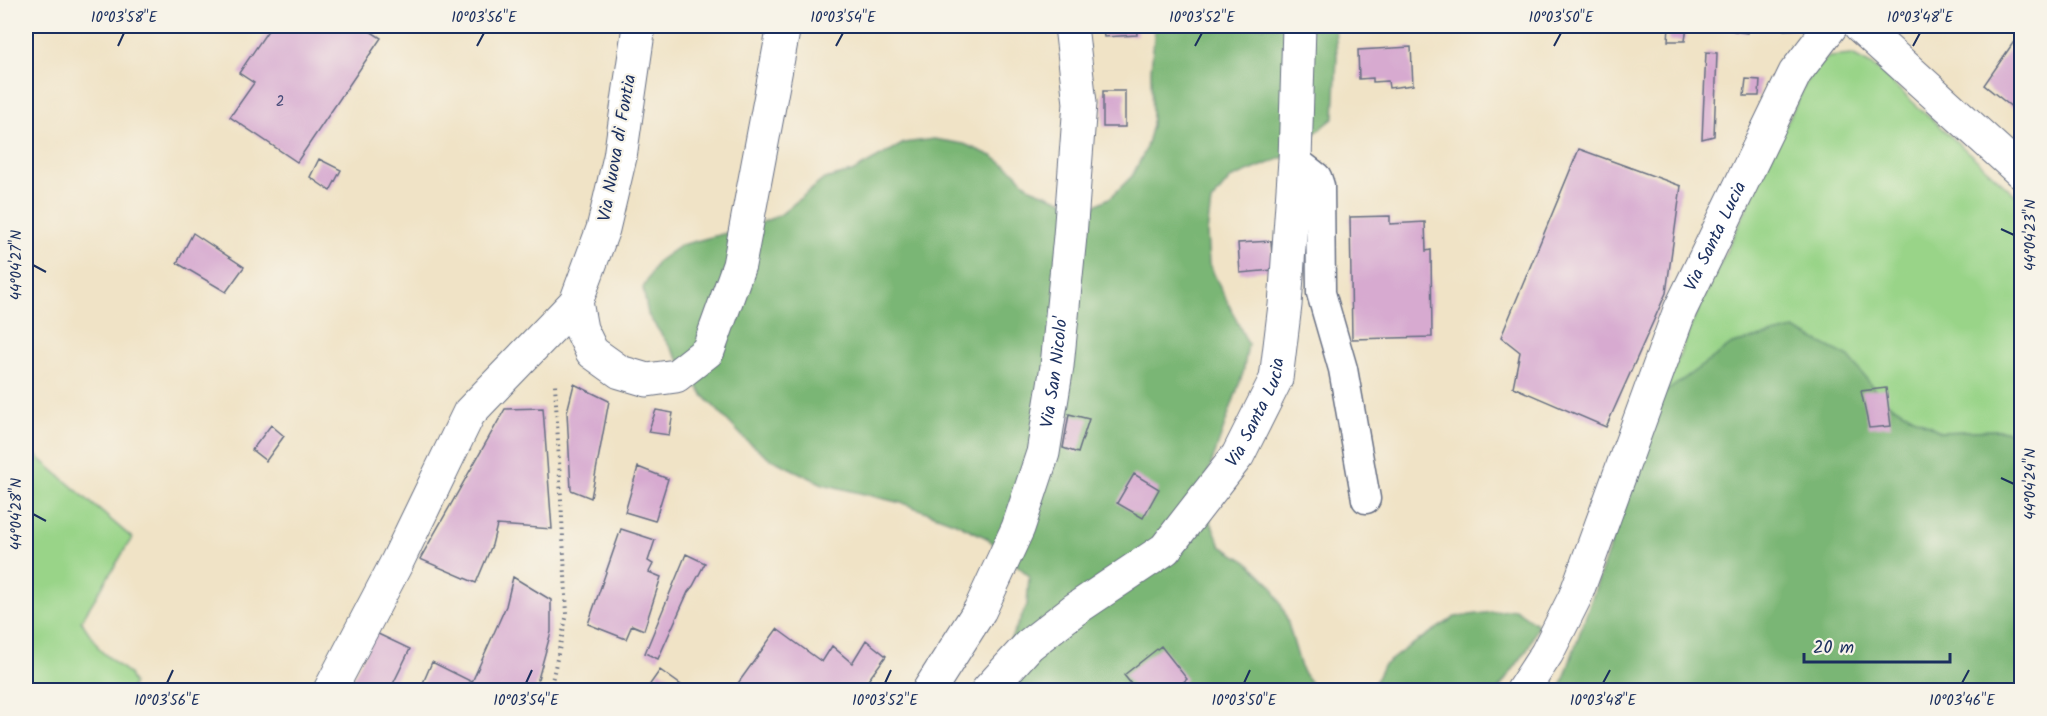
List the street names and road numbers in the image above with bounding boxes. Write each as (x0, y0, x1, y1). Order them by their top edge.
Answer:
street label: Via Nuova di Fontia (591, 72, 645, 224)
street label: Via Santa Lucia (1677, 177, 1755, 296)
street label: Via San Nicolo' (1033, 315, 1076, 430)
street label: Via Santa Lucia (1219, 356, 1293, 474)

